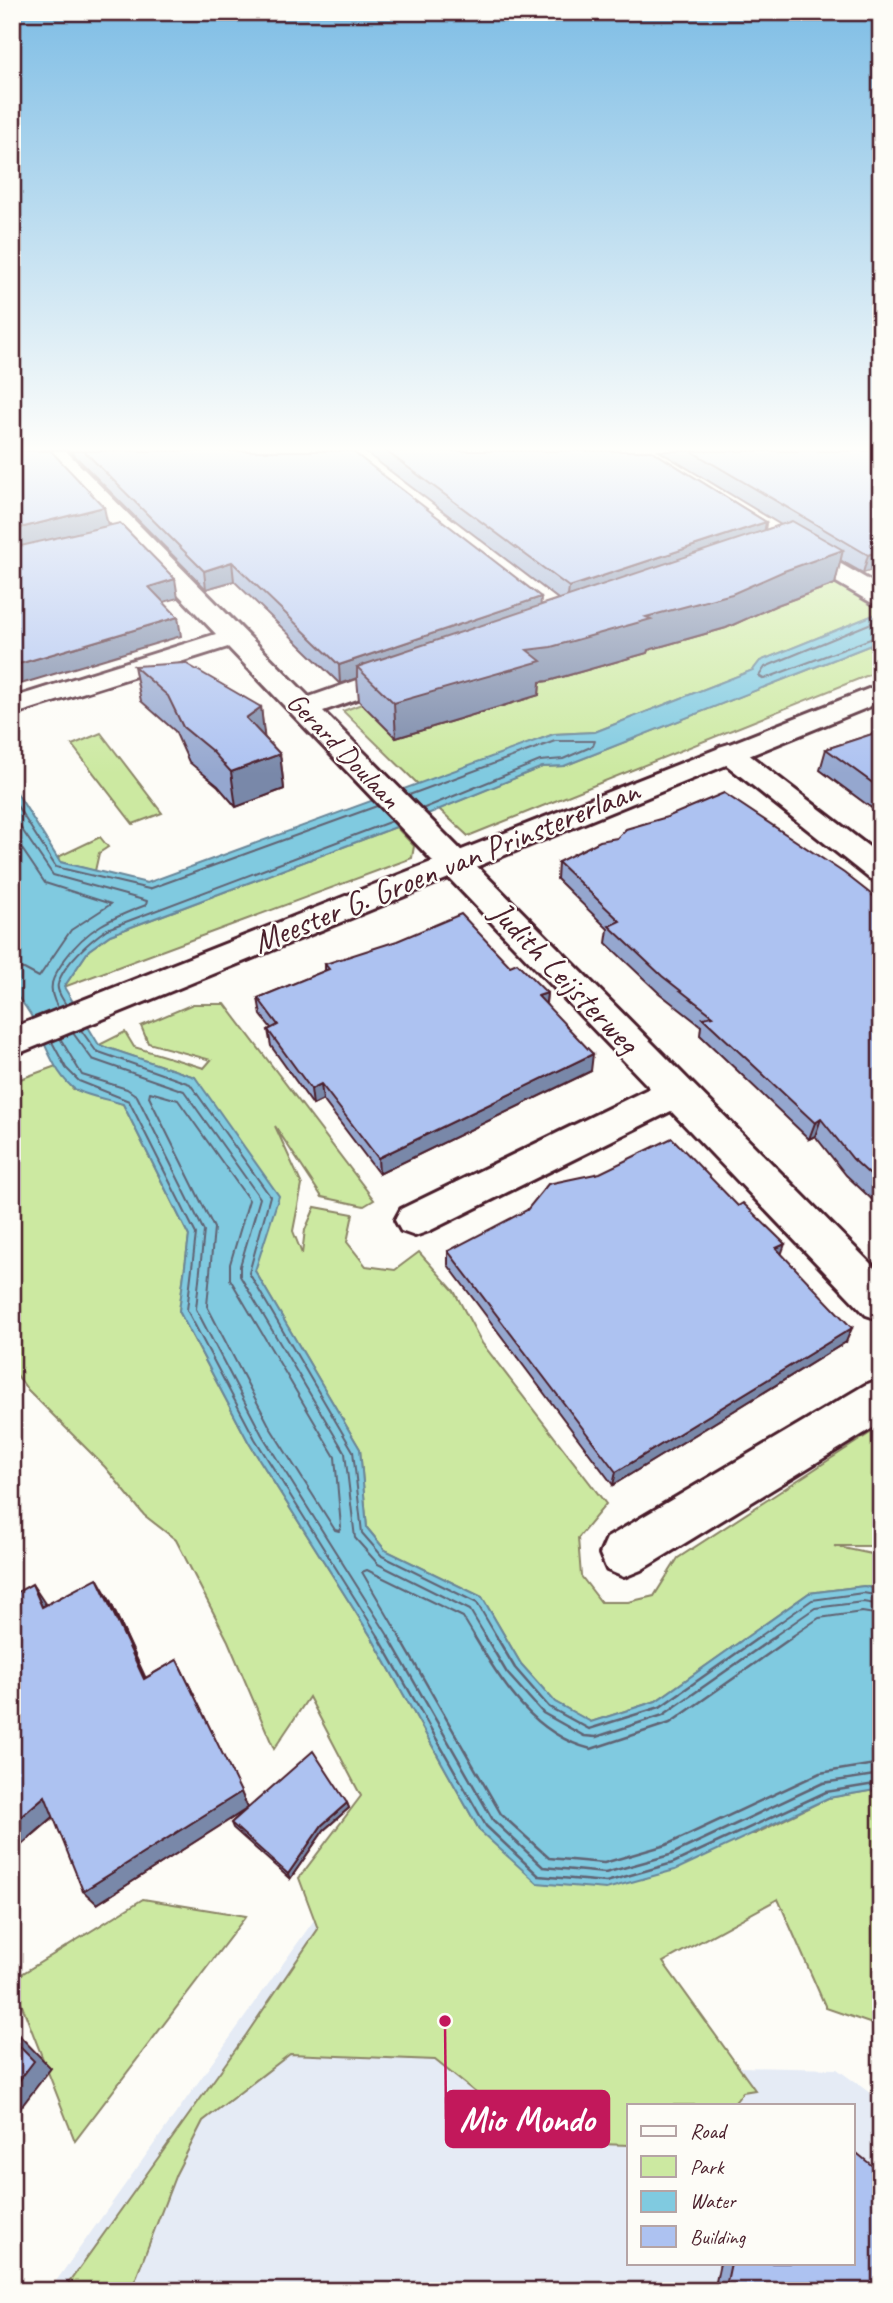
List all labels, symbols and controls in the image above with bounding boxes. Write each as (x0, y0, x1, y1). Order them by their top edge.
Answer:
street label: Gerard Doulaan (280, 684, 408, 816)
street label: Meester G. Groen van Prinstererlaan (247, 768, 647, 963)
street label: Judith Leijsterweg (480, 890, 650, 1064)
callout: Mio Mondo (446, 2091, 609, 2147)
text: Mio Mondo (460, 2097, 597, 2142)
legend (627, 2104, 854, 2264)
text: Road (690, 2118, 729, 2144)
text: Park (690, 2154, 725, 2180)
text: Water (690, 2188, 737, 2214)
text: Building (690, 2224, 747, 2250)

